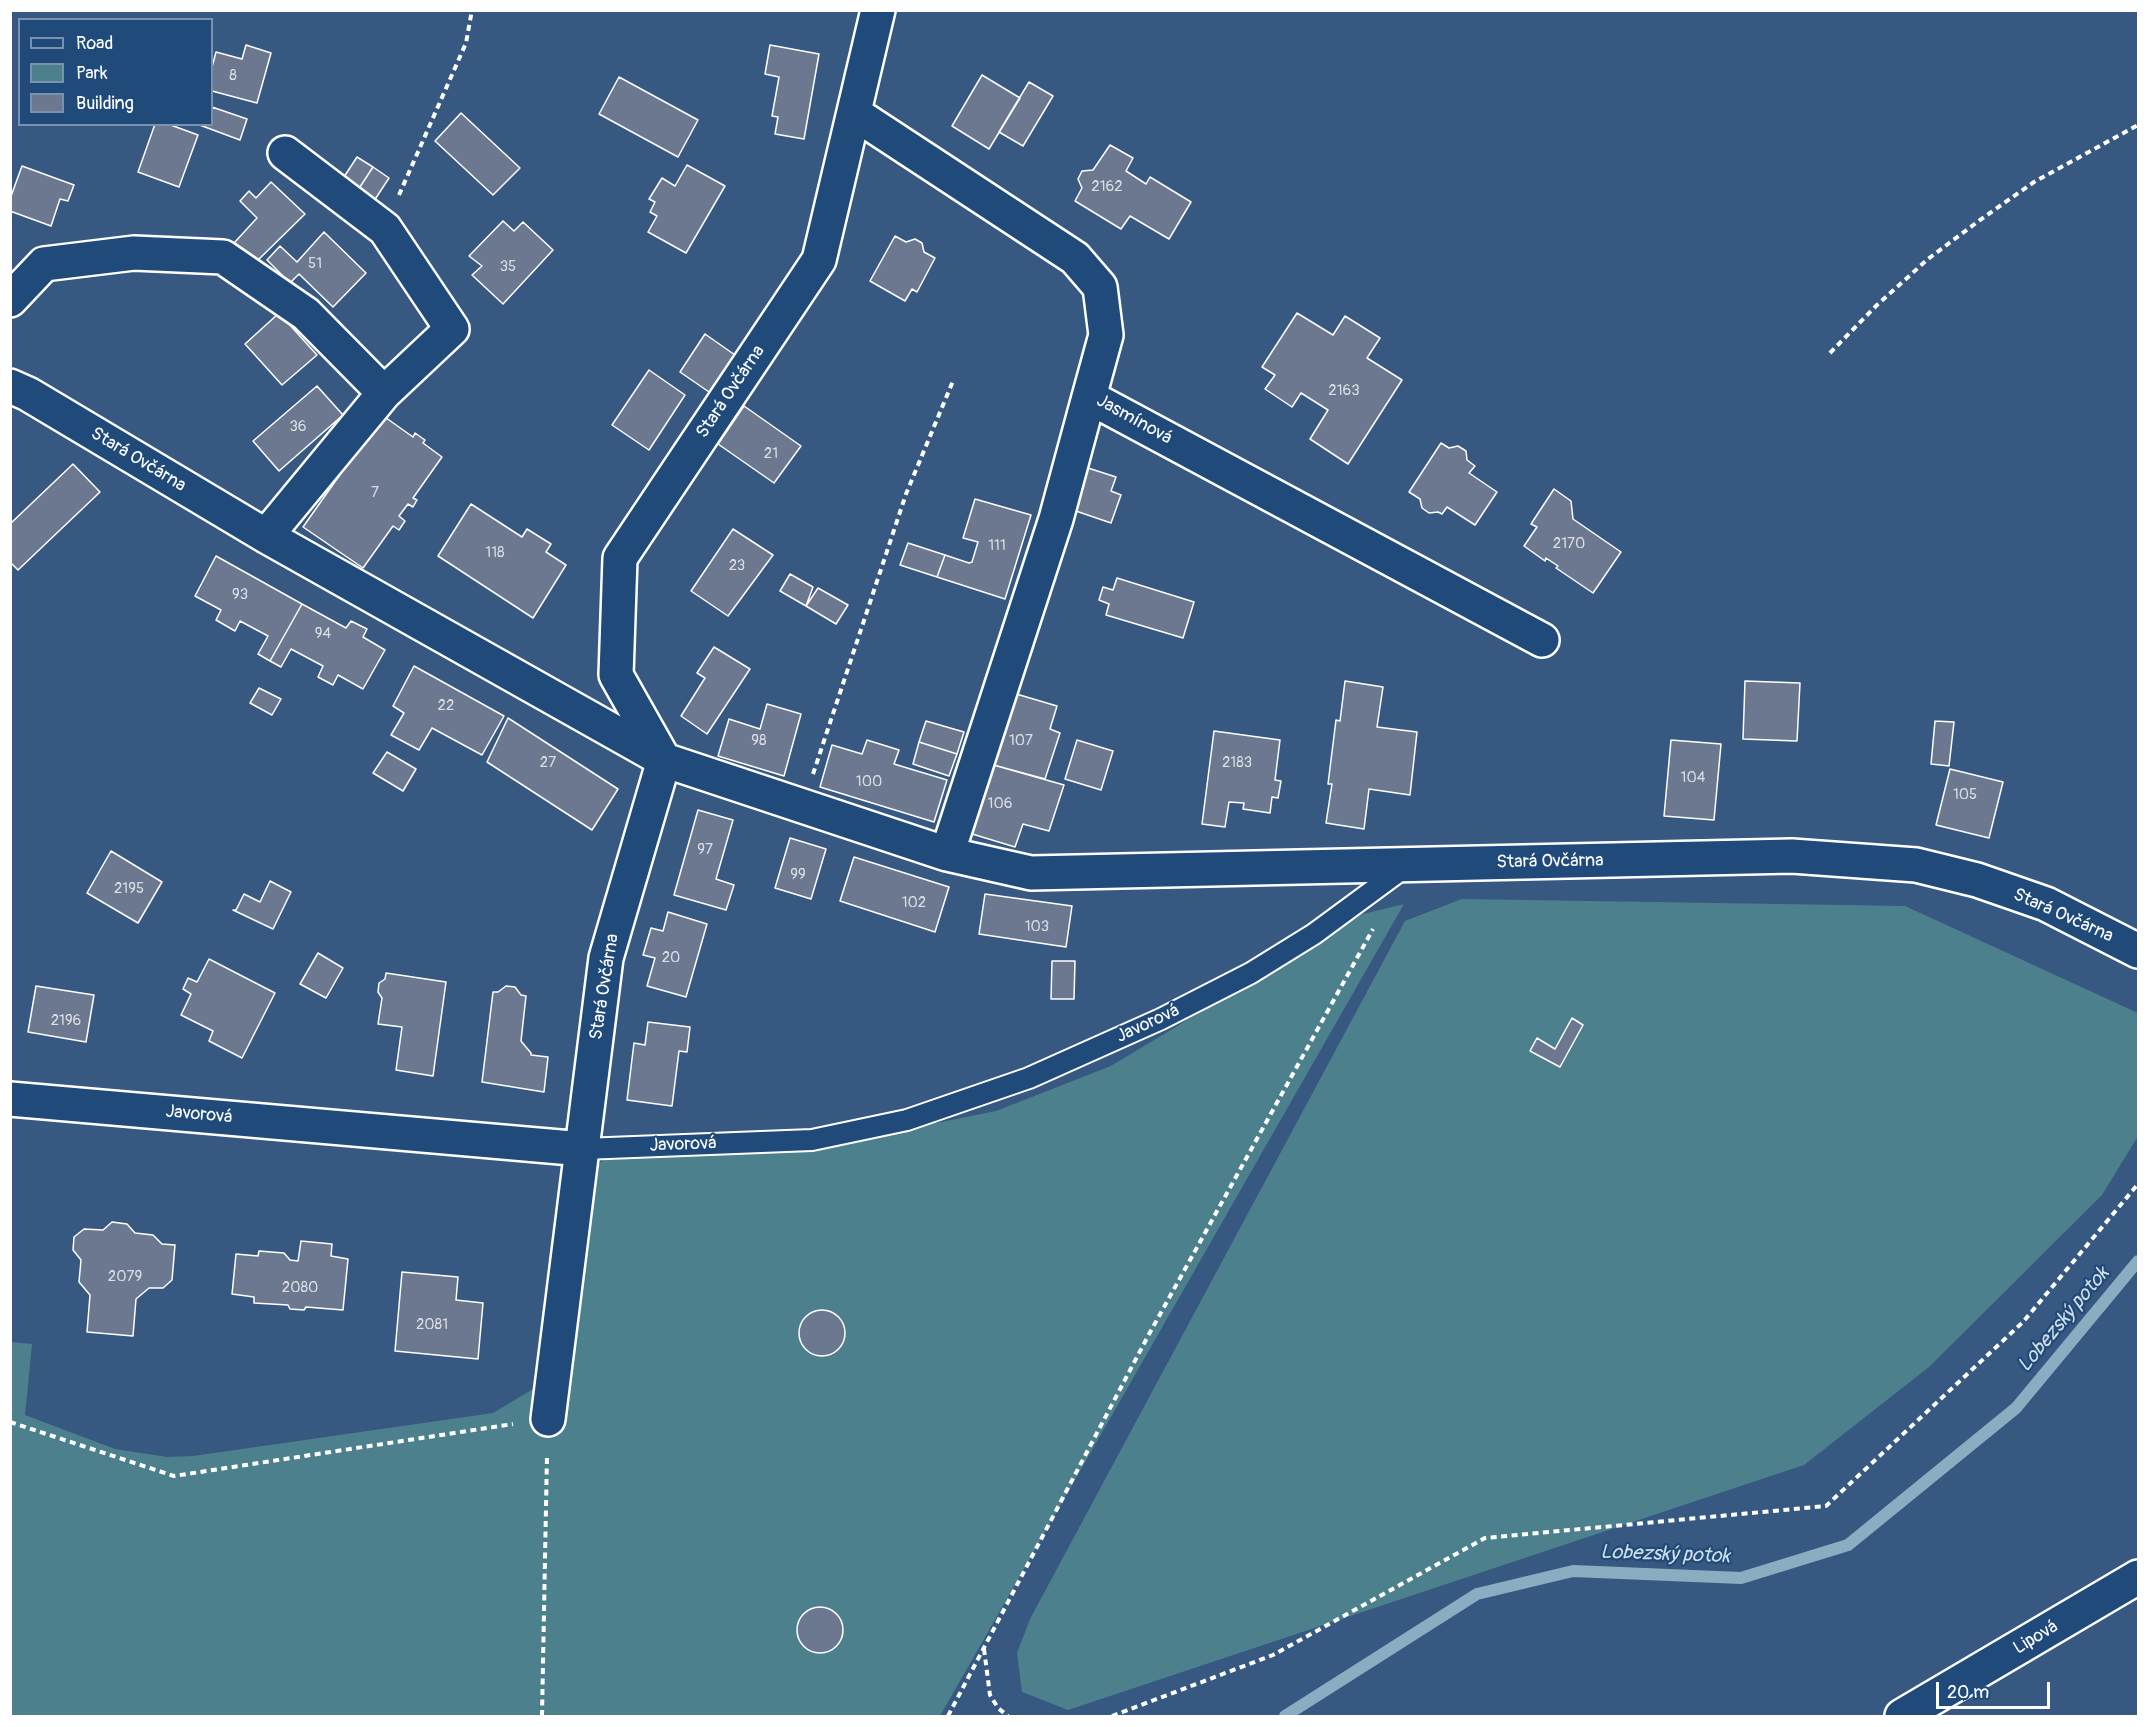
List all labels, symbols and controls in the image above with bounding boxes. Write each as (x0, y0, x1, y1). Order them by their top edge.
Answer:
legend (18, 18, 213, 126)
text: Road (76, 32, 113, 55)
text: Park (76, 62, 108, 85)
house number: 8 (229, 67, 237, 85)
text: Building (76, 92, 134, 115)
house number: 2162 (1091, 178, 1123, 196)
house number: 51 (308, 255, 322, 273)
house number: 35 (500, 258, 516, 276)
street label: Stará Ovčárna (692, 342, 770, 442)
house number: 2163 (1328, 382, 1360, 400)
street label: Jasmínová (1093, 390, 1175, 450)
house number: 36 (289, 418, 307, 436)
street label: Stará Ovčárna (87, 423, 189, 497)
house number: 21 (764, 445, 778, 463)
house number: 7 (371, 484, 379, 502)
house number: 2170 (1553, 535, 1585, 553)
house number: 111 (988, 537, 1006, 555)
house number: 118 (485, 544, 505, 562)
house number: 23 (729, 557, 745, 575)
house number: 93 (232, 586, 248, 604)
house number: 94 (315, 625, 331, 643)
house number: 22 (438, 697, 454, 715)
house number: 98 (751, 732, 767, 750)
house number: 107 (1009, 732, 1033, 750)
house number: 27 (540, 754, 556, 772)
house number: 2183 (1222, 754, 1252, 772)
house number: 104 (1681, 769, 1705, 787)
house number: 100 (856, 773, 882, 791)
house number: 105 (1953, 786, 1977, 804)
house number: 106 (988, 795, 1012, 813)
house number: 97 (697, 841, 713, 859)
street label: Stará Ovčárna (1496, 850, 1604, 874)
house number: 99 (790, 866, 806, 884)
house number: 2195 (114, 880, 144, 898)
street label: Stará Ovčárna (2010, 884, 2116, 948)
house number: 102 (902, 894, 926, 912)
house number: 103 (1025, 918, 1049, 936)
street label: Stará Ovčárna (586, 932, 624, 1042)
house number: 20 (662, 949, 680, 967)
street label: Javorová (1113, 1000, 1183, 1048)
house number: 2196 (51, 1012, 81, 1030)
street label: Javorová (165, 1101, 233, 1129)
street label: Javorová (649, 1133, 717, 1157)
water label: Lobezský potok (2013, 1263, 2115, 1377)
house number: 2079 (108, 1268, 142, 1286)
house number: 2080 (282, 1279, 318, 1297)
house number: 2081 (416, 1316, 448, 1334)
water label: Lobezský potok (1600, 1541, 1730, 1569)
street label: Lipová (2010, 1616, 2062, 1660)
scale bar (1939, 1670, 2053, 1708)
text: 20 m (1947, 1681, 1989, 1704)

